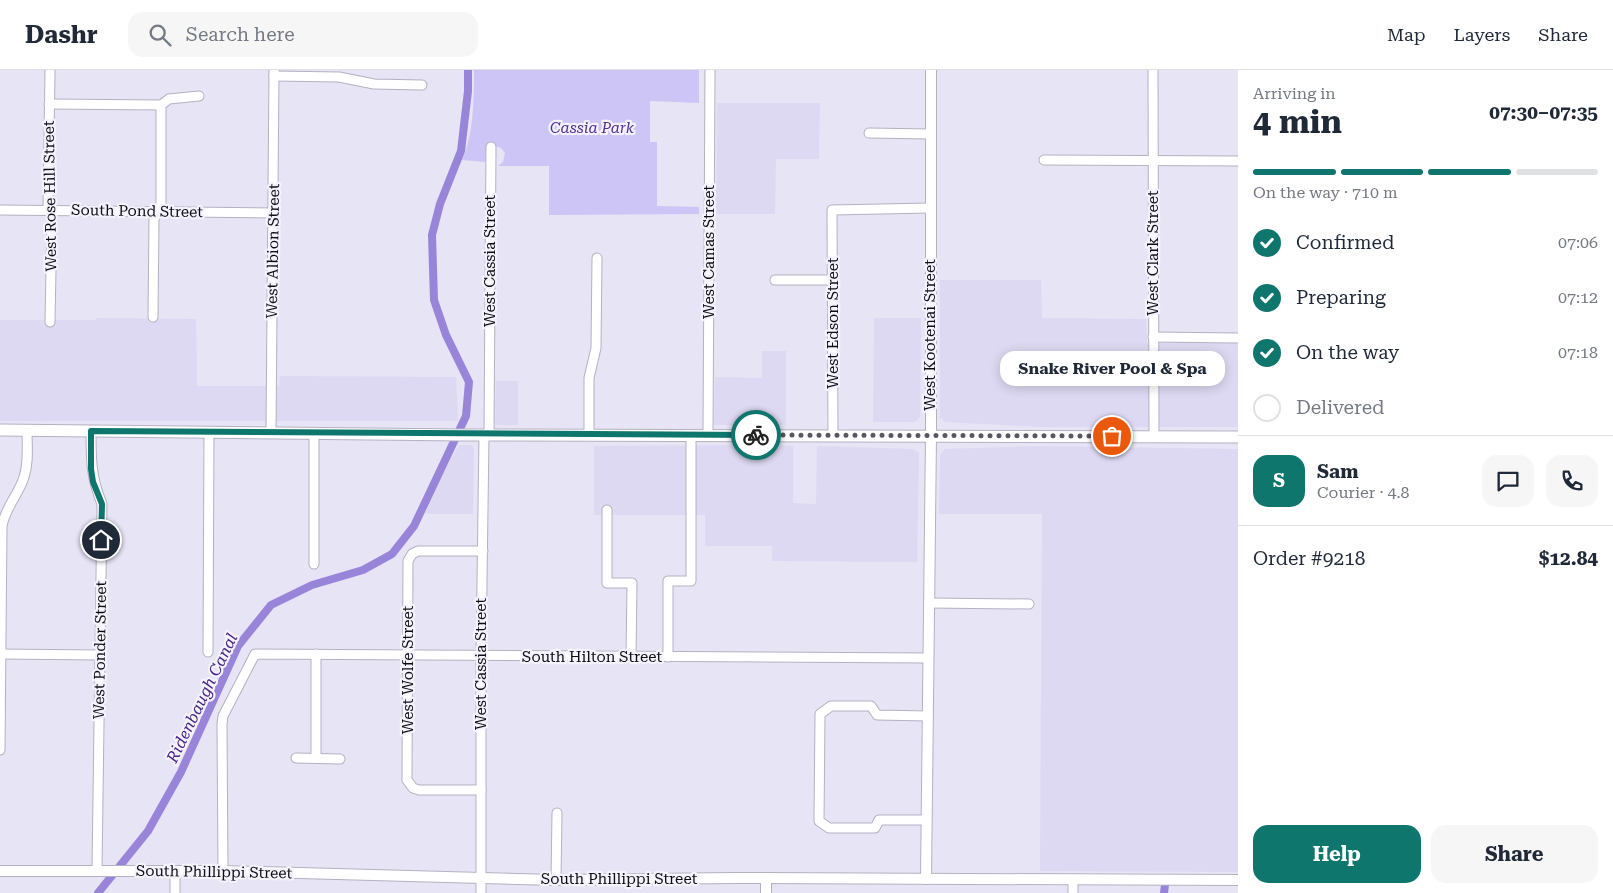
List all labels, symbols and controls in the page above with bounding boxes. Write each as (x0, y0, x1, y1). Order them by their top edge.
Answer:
search box (128, 12, 478, 57)
text: Dashr (25, 21, 98, 49)
icon: search (146, 21, 174, 49)
text: Search here (186, 23, 295, 46)
text: Map (1387, 24, 1426, 45)
text: Layers (1454, 24, 1510, 45)
text: Share (1538, 24, 1588, 45)
text: Arriving in (1253, 84, 1336, 103)
text: 07:30–07:35 (1489, 101, 1598, 124)
text: 4 min (1253, 103, 1342, 141)
park label: Cassia Park (550, 119, 635, 137)
street label: West Rose Hill Street (40, 120, 60, 272)
street label: West Albion Street (263, 183, 283, 319)
text: On the way · 710 m (1253, 183, 1398, 202)
street label: West Camas Street (700, 185, 718, 319)
street label: West Clark Street (1144, 190, 1162, 316)
street label: West Cassia Street (481, 195, 499, 327)
street label: South Pond Street (71, 201, 203, 221)
icon: check (1253, 229, 1281, 257)
text: Confirmed (1296, 231, 1394, 254)
text: 07:06 (1558, 233, 1598, 252)
street label: West Edson Street (824, 257, 842, 389)
street label: West Kootenai Street (921, 259, 939, 411)
icon: check (1253, 284, 1281, 312)
text: Preparing (1296, 286, 1386, 309)
text: 07:12 (1558, 288, 1598, 307)
icon: check (1253, 339, 1281, 367)
text: On the way (1296, 341, 1399, 364)
text: 07:18 (1558, 343, 1598, 362)
callout: Snake River Pool & Spa (1000, 351, 1224, 386)
text: Snake River Pool & Spa (1018, 359, 1207, 378)
text: Delivered (1296, 396, 1384, 419)
courier (731, 410, 781, 460)
pin (1091, 415, 1133, 457)
icon: bike (742, 421, 770, 449)
icon: bag (1098, 422, 1126, 450)
button: chat (1482, 455, 1534, 507)
button: phone (1546, 455, 1598, 507)
text: Sam (1317, 460, 1359, 483)
text: S (1273, 469, 1285, 492)
text: Courier · 4.8 (1317, 483, 1410, 502)
pin (80, 519, 122, 561)
icon: home (87, 526, 115, 554)
text: Order #9218 (1253, 547, 1365, 570)
text: $12.84 (1539, 547, 1598, 570)
street label: West Ponder Street (90, 580, 110, 719)
street label: West Cassia Street (472, 598, 490, 730)
street label: West Wolfe Street (399, 605, 417, 734)
water label: Ridenbaugh Canal (162, 630, 242, 767)
street label: South Hilton Street (522, 648, 663, 666)
button: Help (1253, 825, 1421, 883)
button: Share (1431, 825, 1598, 883)
street label: South Phillippi Street (136, 862, 293, 882)
street label: South Phillippi Street (541, 870, 698, 888)

